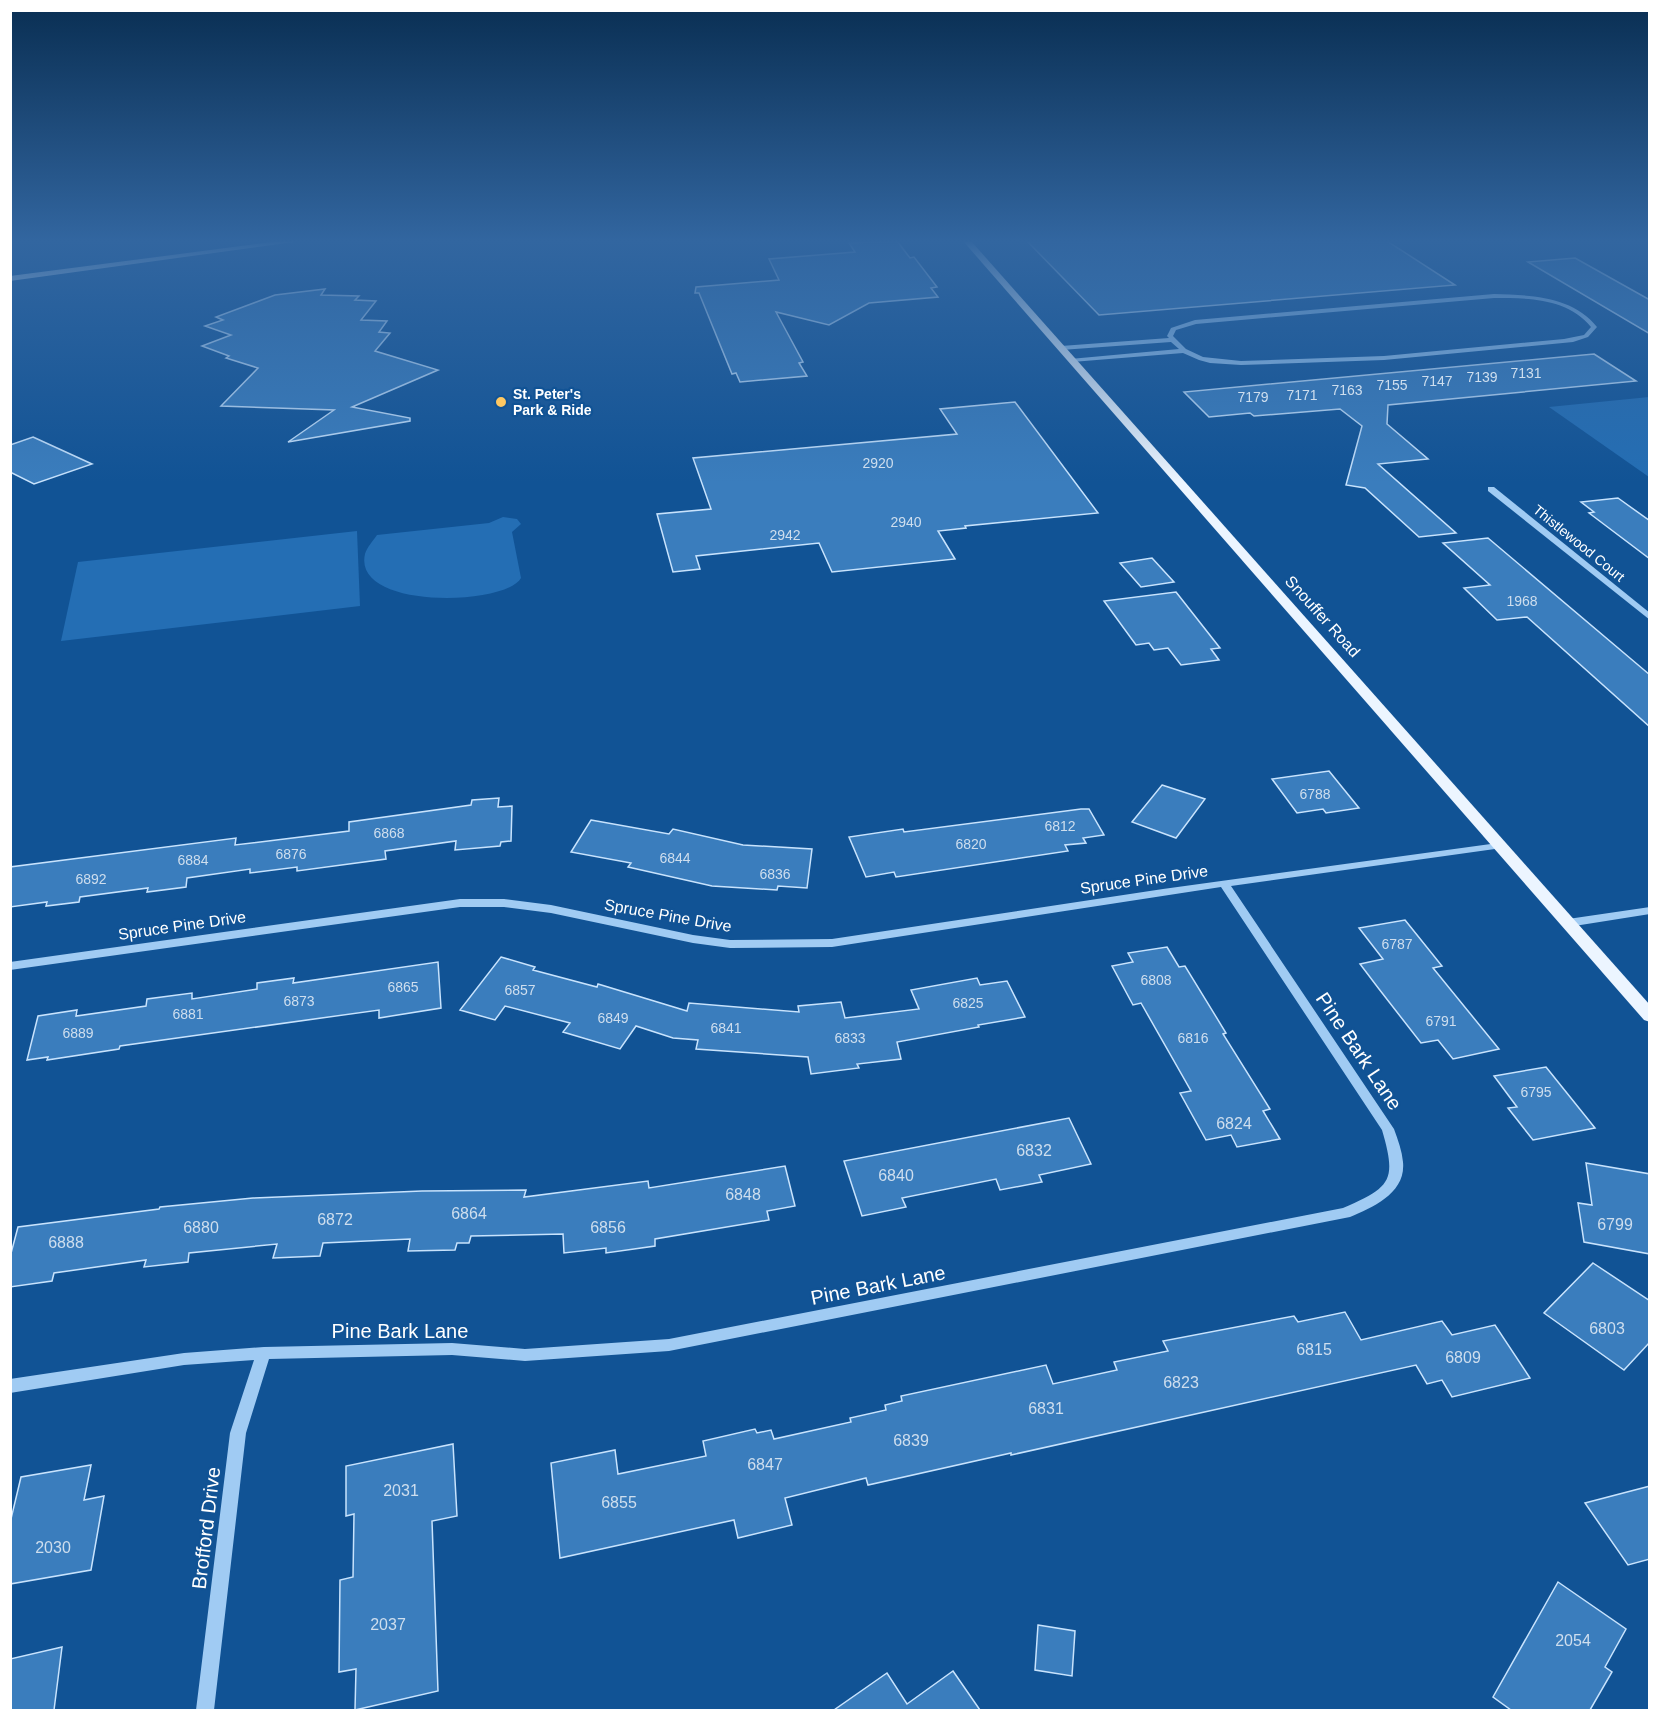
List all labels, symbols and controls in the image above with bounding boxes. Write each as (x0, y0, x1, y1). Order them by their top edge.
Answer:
house number: 7131 (1510, 365, 1542, 381)
house number: 7139 (1466, 369, 1498, 385)
house number: 7147 (1421, 373, 1453, 389)
house number: 7155 (1376, 377, 1408, 393)
house number: 7163 (1331, 382, 1363, 398)
place label: St. Peter's Park & Ride (513, 386, 592, 418)
house number: 7171 (1286, 387, 1318, 403)
house number: 7179 (1237, 389, 1269, 405)
marker: St. Peter's Park & Ride (494, 395, 508, 409)
house number: 2920 (862, 455, 894, 471)
street label: Thistlewood Court (1530, 501, 1628, 585)
house number: 2940 (890, 514, 922, 530)
house number: 2942 (769, 527, 801, 543)
street label: Snouffer Road (1282, 572, 1363, 660)
house number: 1968 (1506, 593, 1538, 609)
house number: 6788 (1299, 786, 1331, 802)
house number: 6812 (1044, 818, 1076, 834)
house number: 6868 (373, 825, 405, 841)
house number: 6820 (955, 836, 987, 852)
house number: 6876 (275, 846, 307, 862)
house number: 6844 (659, 850, 691, 866)
house number: 6884 (177, 852, 209, 868)
street label: Spruce Pine Drive (1079, 862, 1209, 897)
house number: 6836 (759, 866, 791, 882)
house number: 6892 (75, 871, 107, 887)
street label: Spruce Pine Drive (603, 896, 733, 935)
street label: Spruce Pine Drive (117, 908, 247, 943)
house number: 6787 (1381, 936, 1413, 952)
house number: 6808 (1140, 972, 1172, 988)
house number: 6865 (387, 979, 419, 995)
house number: 6857 (504, 982, 536, 998)
street label: Pine Bark Lane (1312, 988, 1406, 1114)
house number: 6873 (283, 993, 315, 1009)
house number: 6825 (952, 995, 984, 1011)
house number: 6881 (172, 1006, 204, 1022)
house number: 6849 (597, 1010, 629, 1026)
house number: 6791 (1425, 1013, 1457, 1029)
house number: 6841 (710, 1020, 742, 1036)
house number: 6889 (62, 1025, 94, 1041)
house number: 6833 (834, 1030, 866, 1046)
house number: 6816 (1177, 1030, 1209, 1046)
house number: 6795 (1520, 1084, 1552, 1100)
house number: 6824 (1216, 1115, 1252, 1132)
house number: 6832 (1016, 1142, 1052, 1159)
house number: 6840 (878, 1167, 914, 1184)
house number: 6848 (725, 1186, 761, 1203)
house number: 6864 (451, 1205, 487, 1222)
house number: 6872 (317, 1211, 353, 1228)
house number: 6799 (1597, 1216, 1633, 1233)
house number: 6880 (183, 1219, 219, 1236)
house number: 6856 (590, 1219, 626, 1236)
house number: 6888 (48, 1234, 84, 1251)
street label: Pine Bark Lane (809, 1261, 947, 1309)
street label: Pine Bark Lane (332, 1320, 468, 1342)
house number: 6803 (1589, 1320, 1625, 1337)
house number: 6815 (1296, 1341, 1332, 1358)
house number: 6809 (1445, 1349, 1481, 1366)
house number: 6823 (1163, 1374, 1199, 1391)
house number: 6831 (1028, 1400, 1064, 1417)
house number: 6839 (893, 1432, 929, 1449)
house number: 6847 (747, 1456, 783, 1473)
street label: Brofford Drive (188, 1466, 224, 1590)
house number: 2031 (383, 1482, 419, 1499)
house number: 6855 (601, 1494, 637, 1511)
house number: 2030 (35, 1539, 71, 1556)
house number: 2037 (370, 1616, 406, 1633)
house number: 2054 (1555, 1632, 1591, 1649)

